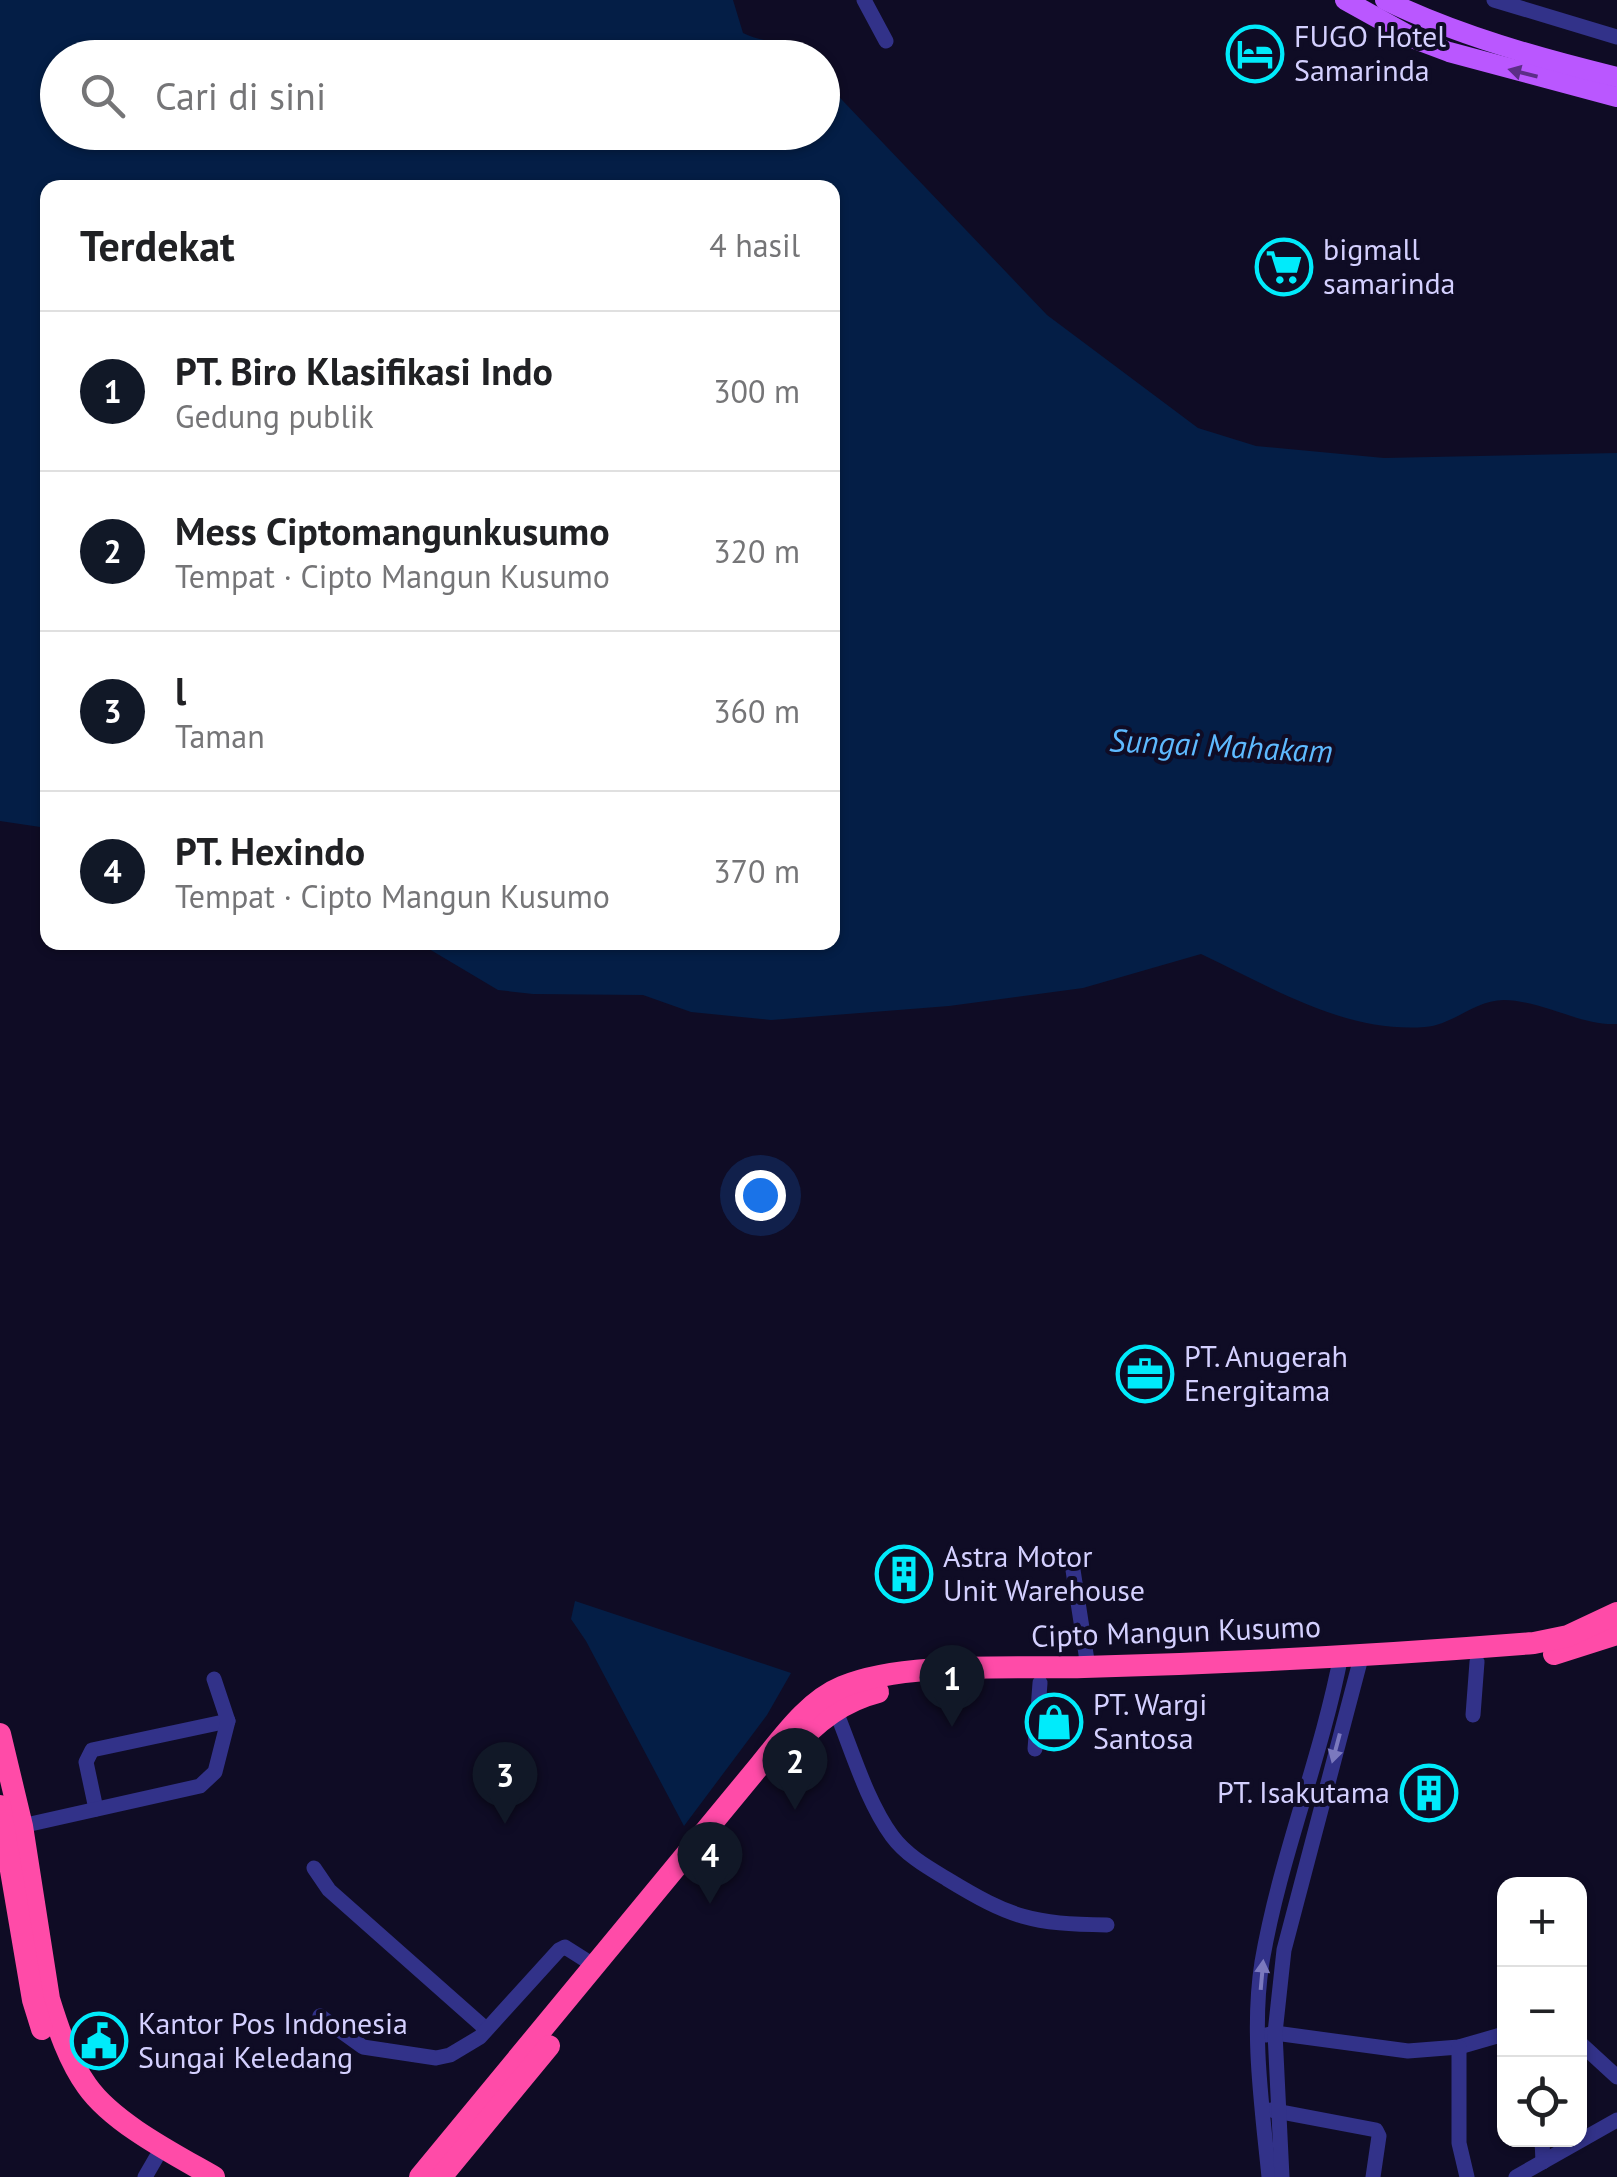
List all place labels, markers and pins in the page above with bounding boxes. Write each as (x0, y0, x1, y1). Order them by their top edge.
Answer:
place label: FUGO Hotel Samarinda (1294, 16, 1446, 89)
hotel icon: FUGO Hotel Samarinda (1225, 24, 1285, 84)
place label: bigmall samarinda (1323, 229, 1455, 302)
supermarket icon: bigmall samarinda (1254, 237, 1314, 297)
place label: PT. Anugerah Energitama (1184, 1336, 1348, 1409)
office icon: PT. Anugerah Energitama (1115, 1344, 1175, 1404)
place label: Astra Motor Unit Warehouse (943, 1536, 1145, 1609)
building icon: Astra Motor Unit Warehouse (874, 1544, 934, 1604)
pin: 1 (920, 1644, 984, 1727)
place label: PT. Wargi Santosa (1093, 1684, 1207, 1757)
shop icon: PT. Wargi Santosa (1024, 1692, 1084, 1752)
pin: 2 (762, 1728, 828, 1810)
pin: 3 (472, 1742, 538, 1824)
building icon: PT. Isakutama (1399, 1763, 1459, 1823)
place label: PT. Isakutama (1217, 1772, 1390, 1811)
pin: 4 (678, 1822, 742, 1904)
place label: Kantor Pos Indonesia Sungai Keledang (138, 2003, 408, 2076)
public building icon: Kantor Pos Indonesia Sungai Keledang (69, 2011, 129, 2071)

